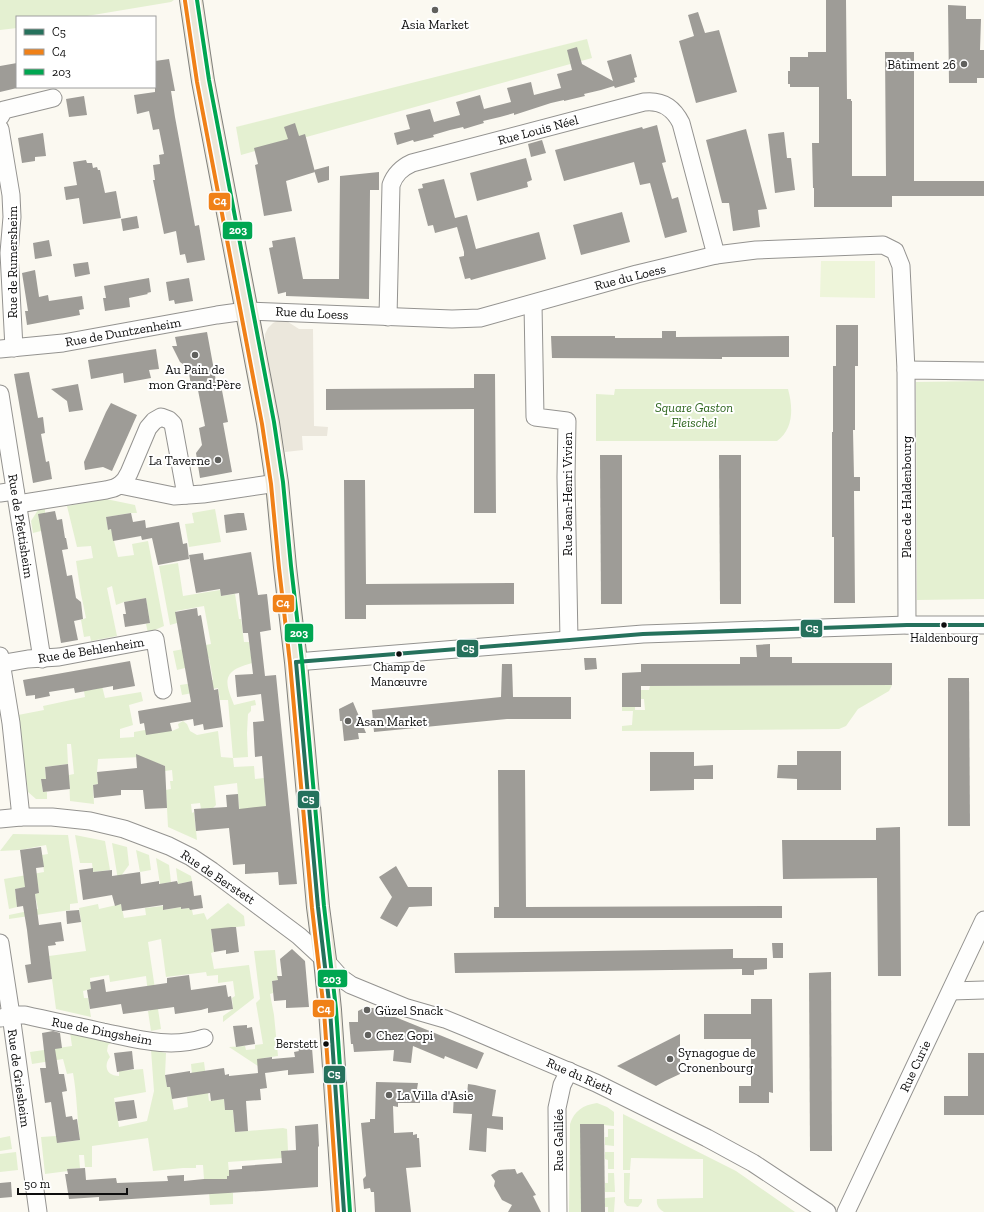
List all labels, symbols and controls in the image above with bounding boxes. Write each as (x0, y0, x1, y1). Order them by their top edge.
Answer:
marker: Asia Market (430, 5, 440, 15)
legend (16, 16, 156, 88)
place label: Asia Market (401, 17, 469, 32)
text: C5 (52, 25, 66, 39)
text: C4 (52, 45, 67, 59)
place label: Bâtiment 26 (887, 57, 956, 72)
marker: Bâtiment 26 (959, 59, 969, 69)
text: 203 (52, 65, 71, 79)
street label: Rue Louis Néel (496, 112, 580, 148)
line badge: C4 (208, 192, 231, 211)
text: C4 (213, 195, 227, 208)
street label: Rue de Rumersheim (5, 205, 20, 318)
line badge: 203 (222, 221, 253, 240)
text: 203 (229, 224, 247, 237)
street label: Rue du Loess (593, 261, 668, 293)
street label: Rue du Loess (275, 304, 349, 322)
street label: Rue de Duntzenheim (64, 314, 183, 350)
marker: Au Pain de mon Grand-Père (190, 350, 200, 360)
place label: Au Pain de mon Grand-Père (149, 362, 241, 392)
park label: Square Gaston Fleischel (655, 400, 733, 430)
street label: Rue Jean-Henri Vivien (560, 432, 575, 556)
street label: Place de Haldenbourg (899, 436, 914, 558)
place label: La Taverne (149, 453, 210, 468)
marker: La Taverne (213, 455, 223, 465)
street label: Rue de Pfettisheim (5, 473, 37, 580)
line badge: C4 (272, 594, 295, 613)
text: C4 (276, 597, 290, 610)
line badge: C5 (800, 619, 823, 638)
marker: Haldenbourg (939, 620, 949, 630)
text: C5 (806, 622, 819, 635)
line badge: 203 (284, 623, 314, 643)
text: 203 (290, 627, 308, 640)
place label: Haldenbourg (910, 631, 978, 645)
street label: Rue de Behlenheim (37, 634, 146, 666)
line badge: C5 (456, 639, 479, 658)
text: C5 (462, 642, 475, 655)
marker: Champ de Manœuvre (394, 649, 404, 659)
place label: Champ de Manœuvre (371, 660, 428, 689)
place label: Asan Market (356, 714, 427, 729)
marker: Asan Market (343, 716, 353, 726)
line badge: C5 (297, 790, 320, 809)
text: C5 (302, 793, 315, 806)
street label: Rue de Berstett (178, 847, 258, 907)
line badge: 203 (317, 969, 348, 988)
text: 203 (323, 973, 341, 986)
line badge: C4 (312, 999, 335, 1018)
text: C4 (317, 1003, 331, 1016)
place label: Güzel Snack (375, 1003, 444, 1018)
marker: Güzel Snack (362, 1005, 372, 1015)
street label: Rue de Dingsheim (51, 1014, 154, 1048)
street label: Rue de Griesheim (5, 1028, 33, 1129)
place label: Chez Gopi (376, 1028, 434, 1043)
marker: Chez Gopi (363, 1030, 373, 1040)
place label: Berstett (276, 1037, 319, 1051)
street label: Rue Curie (897, 1038, 933, 1094)
marker: Berstett (321, 1039, 331, 1049)
place label: Synagogue de Cronenbourg (678, 1045, 756, 1075)
marker: Synagogue de Cronenbourg (665, 1054, 675, 1064)
street label: Rue du Rieth (544, 1055, 616, 1098)
line badge: C5 (323, 1065, 346, 1084)
text: C5 (328, 1068, 341, 1081)
place label: La Villa d'Asie (397, 1088, 473, 1103)
marker: La Villa d'Asie (384, 1090, 394, 1100)
street label: Rue Galilée (551, 1109, 566, 1171)
scale bar (18, 1170, 127, 1196)
text: 50 m (24, 1177, 51, 1191)

